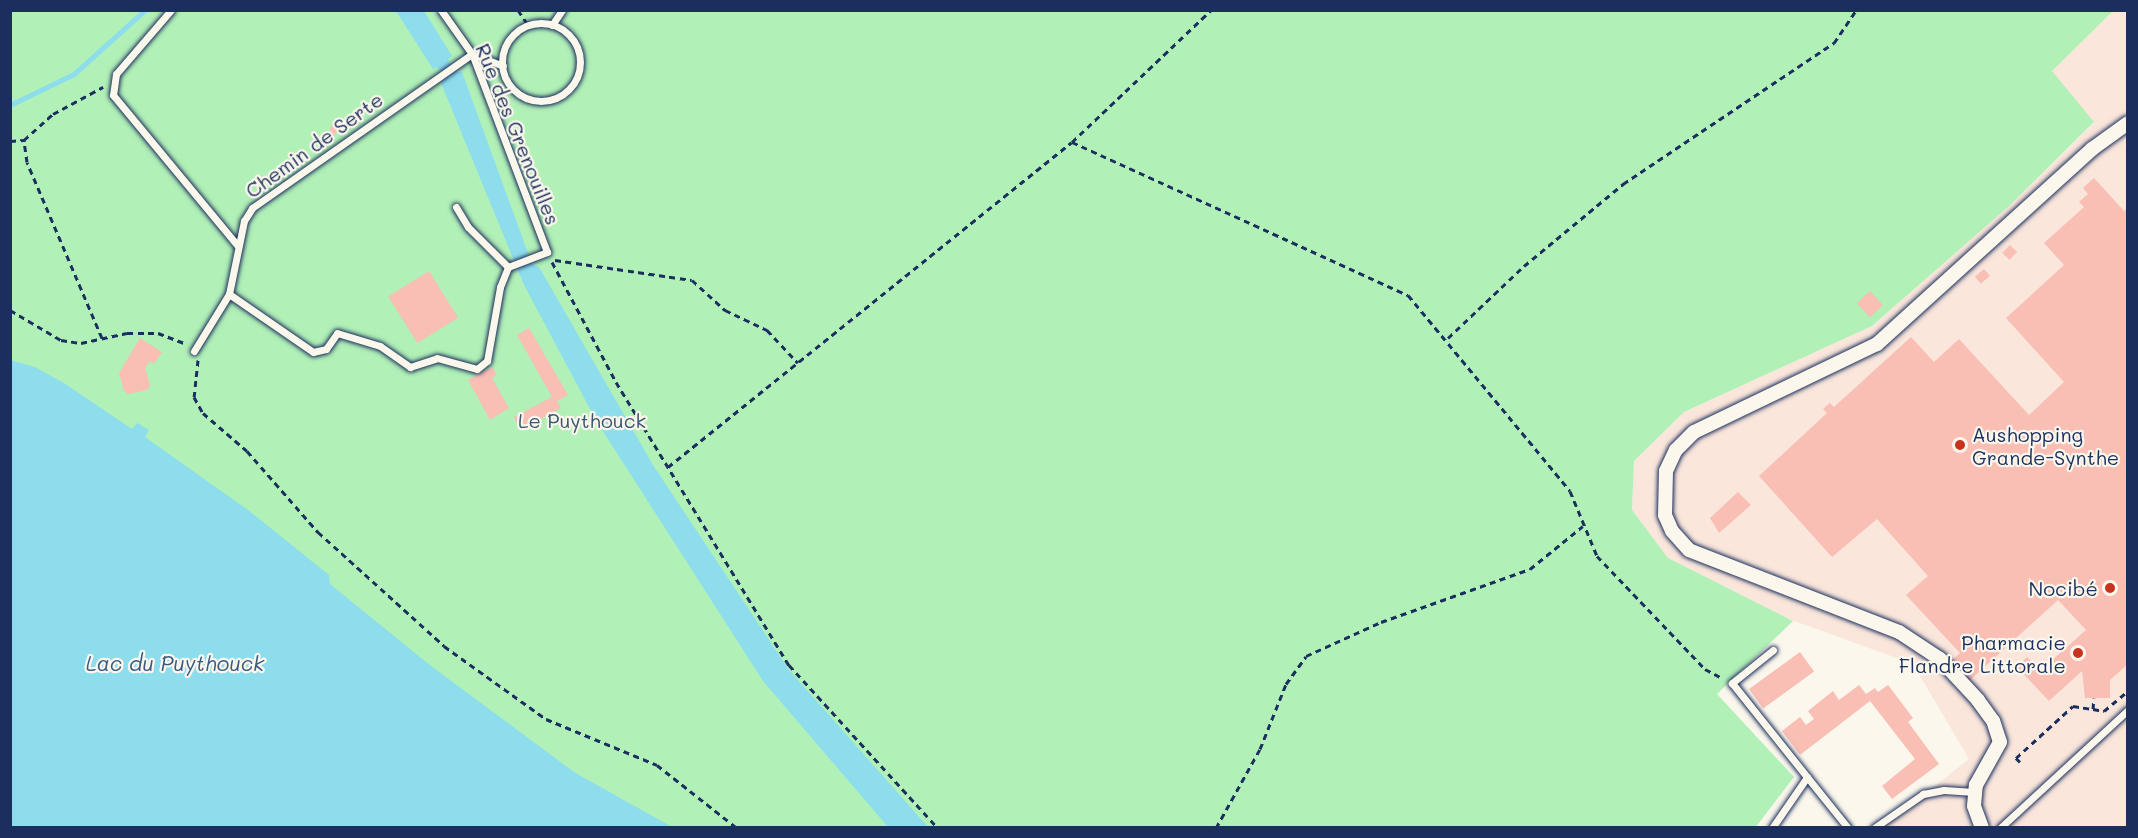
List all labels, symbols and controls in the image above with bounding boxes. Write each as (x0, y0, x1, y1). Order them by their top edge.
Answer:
street label: Rue des Grenouilles (471, 40, 565, 228)
street label: Chemin de Serte (241, 87, 387, 203)
park label: Le Puythouck (518, 408, 646, 432)
place label: Aushopping Grande-Synthe (1972, 422, 2119, 469)
marker: Aushopping Grande-Synthe (1953, 438, 1967, 452)
place label: Nocibé (2028, 576, 2098, 600)
marker: Nocibé (2103, 581, 2117, 595)
place label: Pharmacie Flandre Littorale (1899, 630, 2066, 677)
marker: Pharmacie Flandre Littorale (2071, 646, 2085, 660)
water label: Lac du Puythouck (86, 650, 264, 676)

